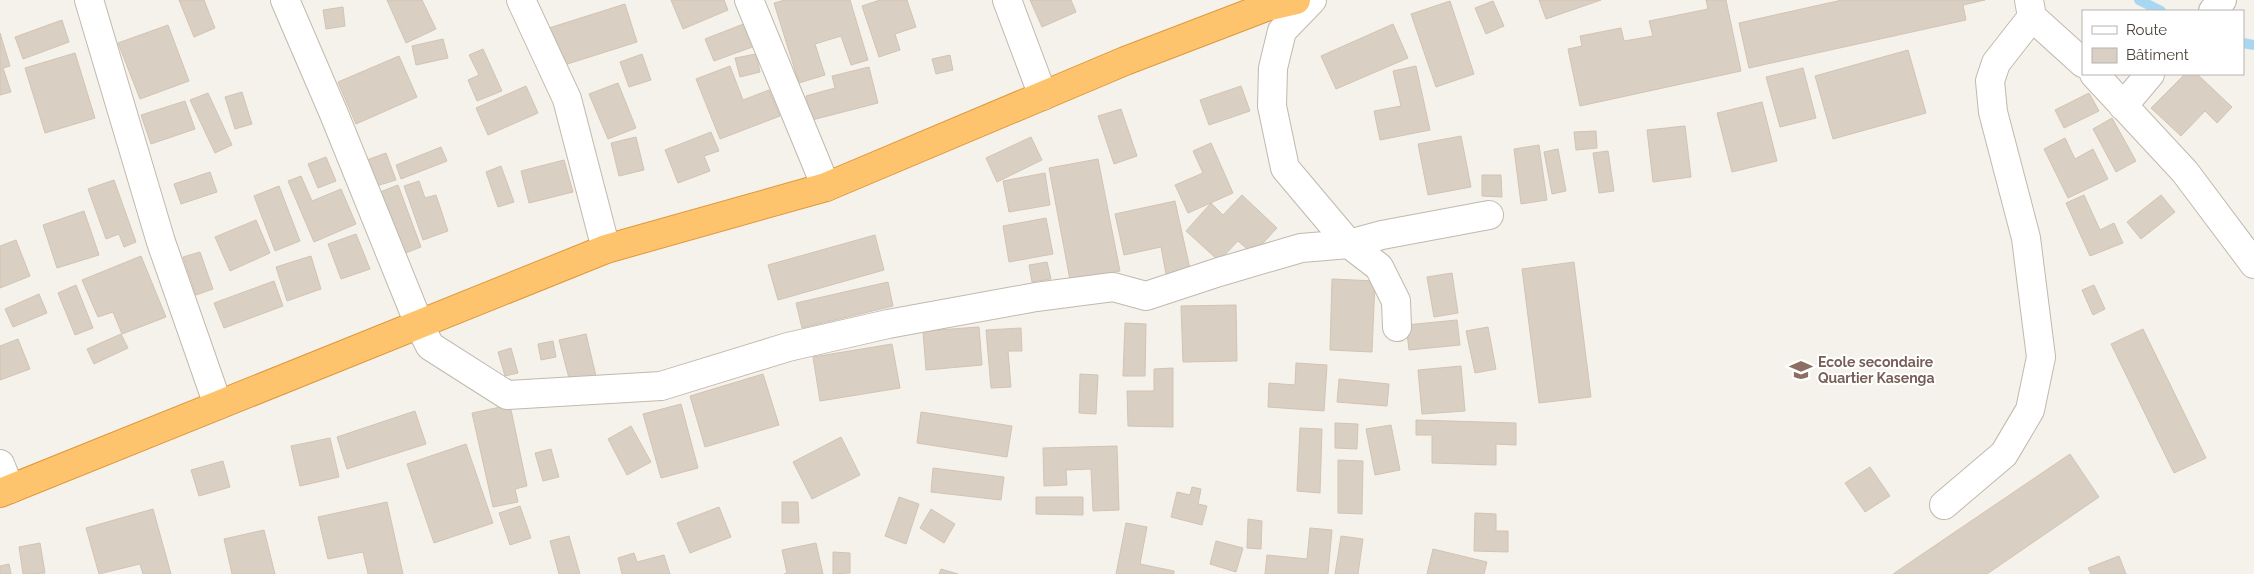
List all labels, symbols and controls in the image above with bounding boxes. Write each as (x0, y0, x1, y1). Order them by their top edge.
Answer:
legend (2082, 10, 2244, 75)
text: Route (2126, 21, 2167, 39)
text: Bâtiment (2126, 46, 2189, 64)
place label: Ecole secondaire Quartier Kasenga (1818, 354, 1935, 386)
school or university icon: Ecole secondaire Quartier Kasenga (1788, 357, 1814, 383)

